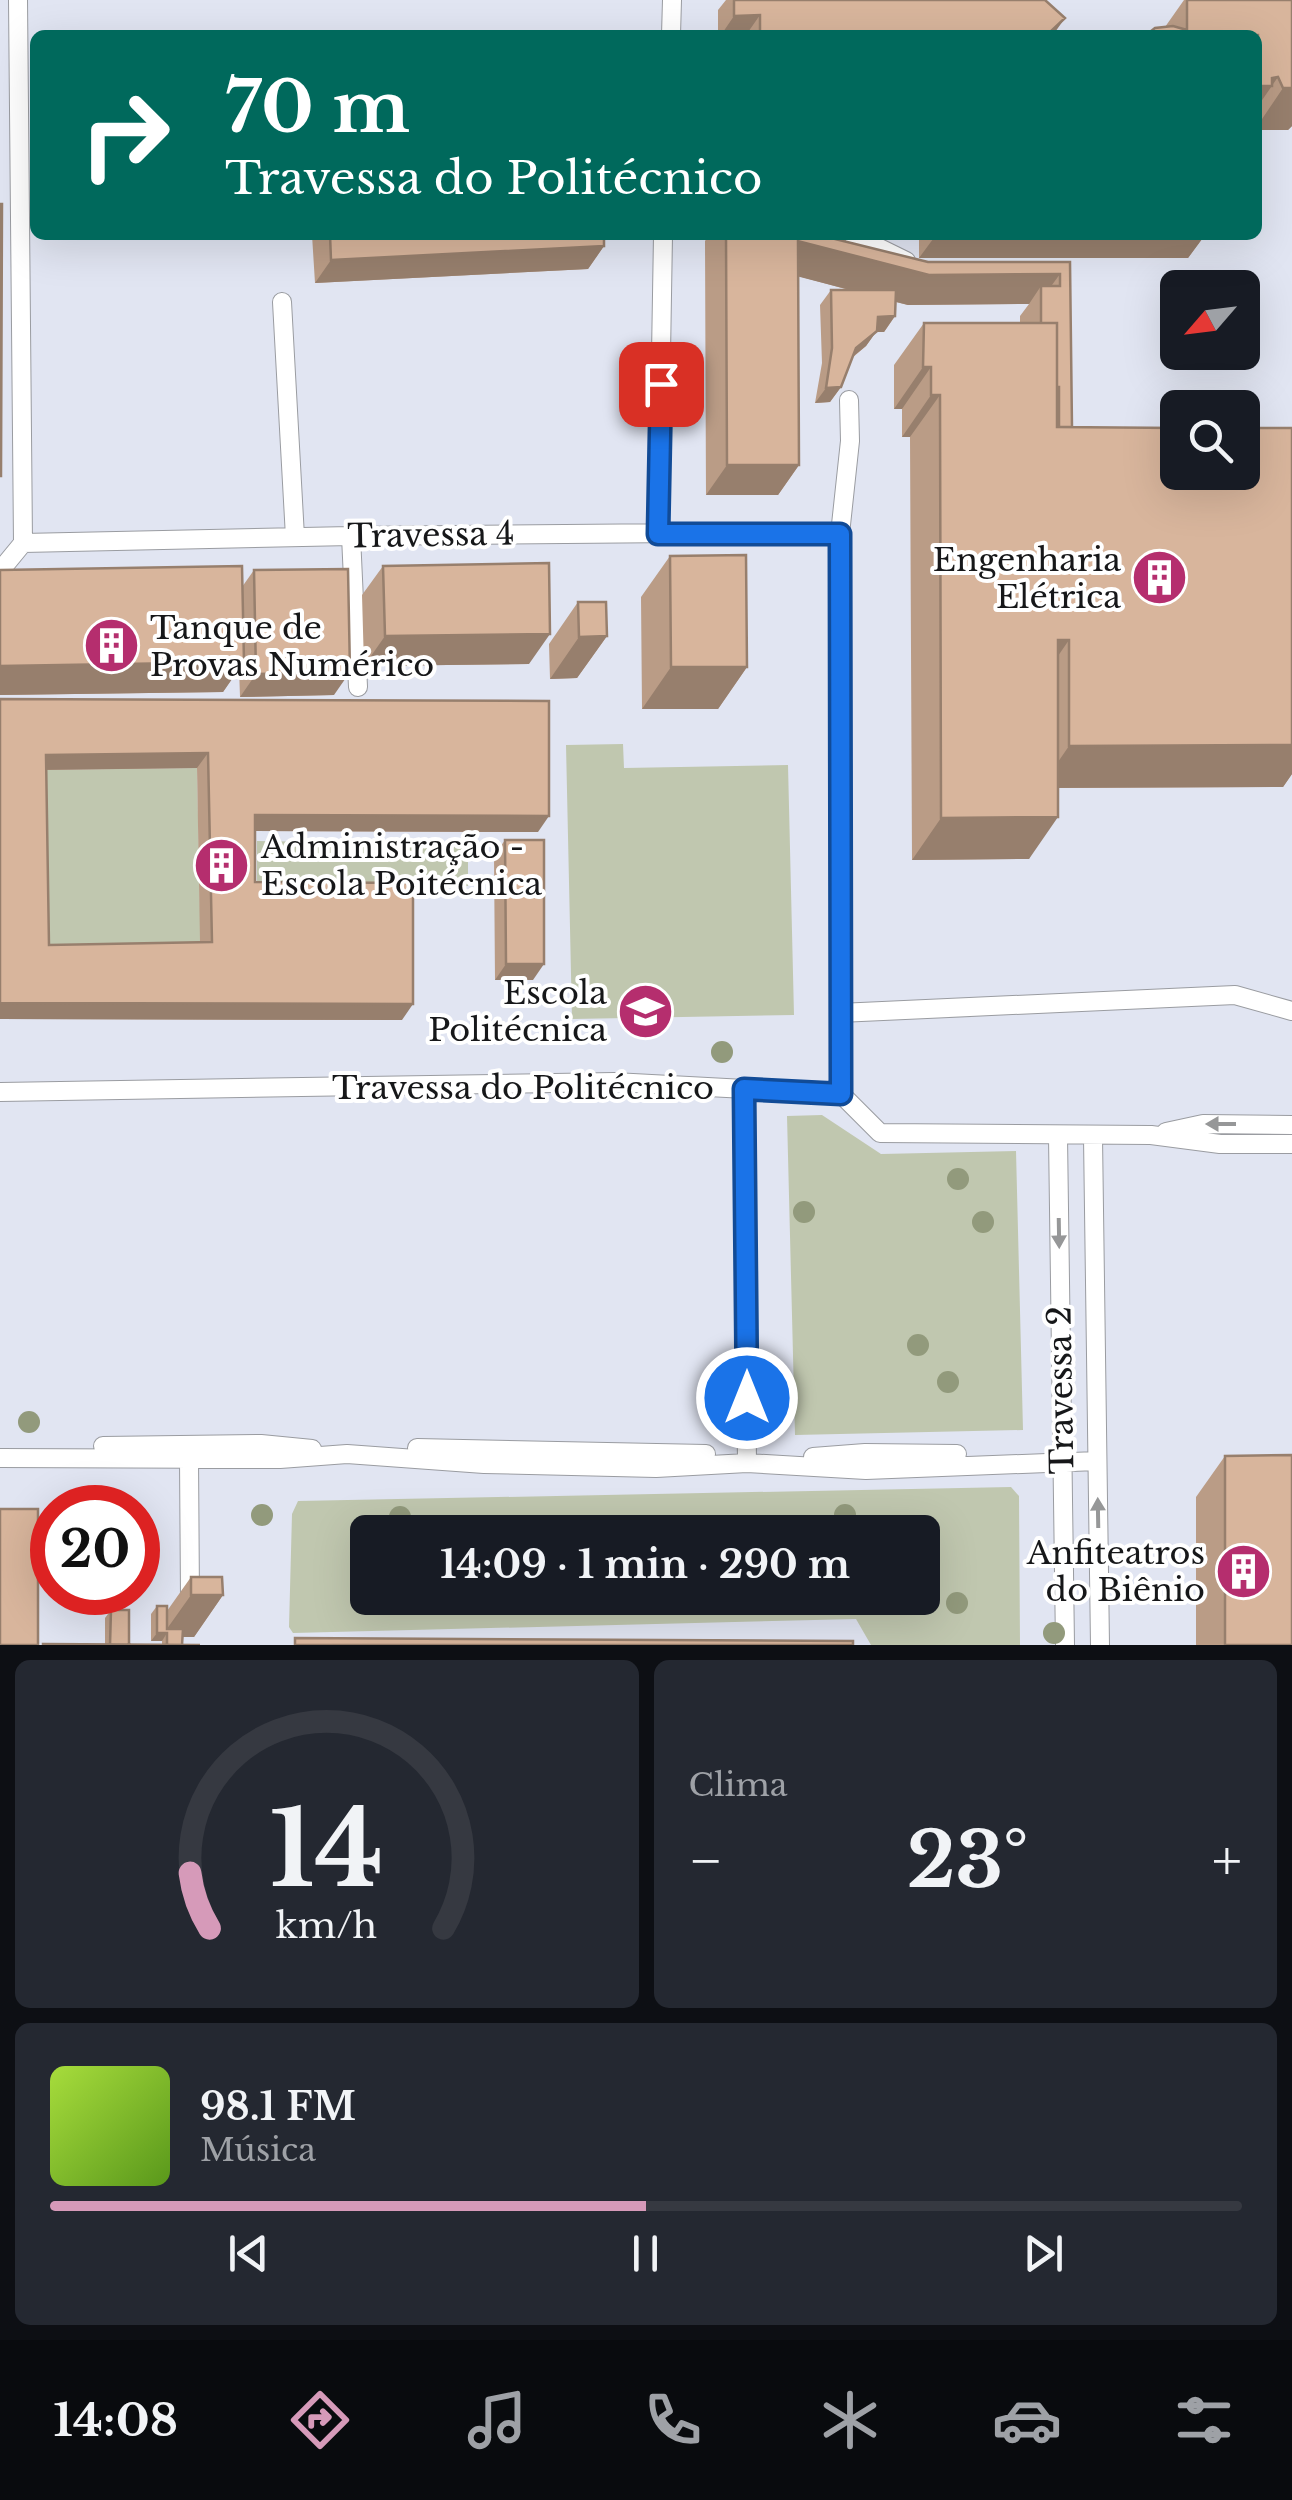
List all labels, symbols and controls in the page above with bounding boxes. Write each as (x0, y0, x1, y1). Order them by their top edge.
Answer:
text: 70 m (225, 64, 410, 151)
icon: right (60, 70, 190, 200)
text: Travessa do Politécnico (225, 150, 762, 206)
north arrow (1160, 270, 1260, 370)
map controls (1160, 270, 1260, 490)
pin (619, 342, 704, 427)
icon: arrive (634, 357, 689, 412)
button: search (1160, 390, 1260, 490)
street label: Travessa 4 (347, 514, 515, 556)
place label: Engenharia Elétrica (933, 540, 1121, 617)
building icon: Engenharia Elétrica (1130, 548, 1190, 608)
place label: Tanque de Provas Numérico (150, 608, 434, 685)
building icon: Tanque de Provas Numérico (81, 616, 141, 676)
place label: Administração - Escola Poitécnica (260, 827, 542, 904)
building icon: Administração - Escola Poitécnica (192, 835, 252, 895)
place label: Escola Politécnica (428, 973, 607, 1050)
school or university icon: Escola Politécnica (616, 981, 676, 1041)
street label: Travessa do Politécnico (332, 1068, 714, 1108)
one-way arrow (1204, 1116, 1236, 1132)
one-way arrow (1052, 1218, 1068, 1250)
street label: Travessa 2 (1040, 1306, 1082, 1474)
position arrow (695, 1346, 799, 1450)
speed limit sign: 20 (30, 1485, 160, 1615)
one-way arrow (1089, 1496, 1105, 1528)
place label: Anfiteatros do Biênio (1026, 1533, 1205, 1610)
text: 14:09 · 1 min · 290 m (440, 1541, 850, 1588)
building icon: Anfiteatros do Biênio (1214, 1541, 1274, 1601)
text: Clima (689, 1765, 788, 1805)
text: 14 (270, 1785, 384, 1914)
text: 23° (907, 1814, 1028, 1907)
text: − (689, 1827, 723, 1895)
text: + (1212, 1827, 1242, 1895)
text: km/h (276, 1903, 377, 1948)
text: 98.1 FM (200, 2083, 356, 2130)
text: Música (200, 2130, 316, 2170)
icon: previous (221, 2226, 276, 2281)
icon: pause (618, 2226, 673, 2281)
icon: next (1016, 2226, 1071, 2281)
icon: directions (285, 2385, 355, 2455)
icon: music (462, 2385, 532, 2455)
icon: phone (638, 2385, 708, 2455)
icon: climate (815, 2385, 885, 2455)
icon: car (992, 2385, 1062, 2455)
icon: filters (1169, 2385, 1239, 2455)
text: 14:08 (53, 2392, 178, 2448)

